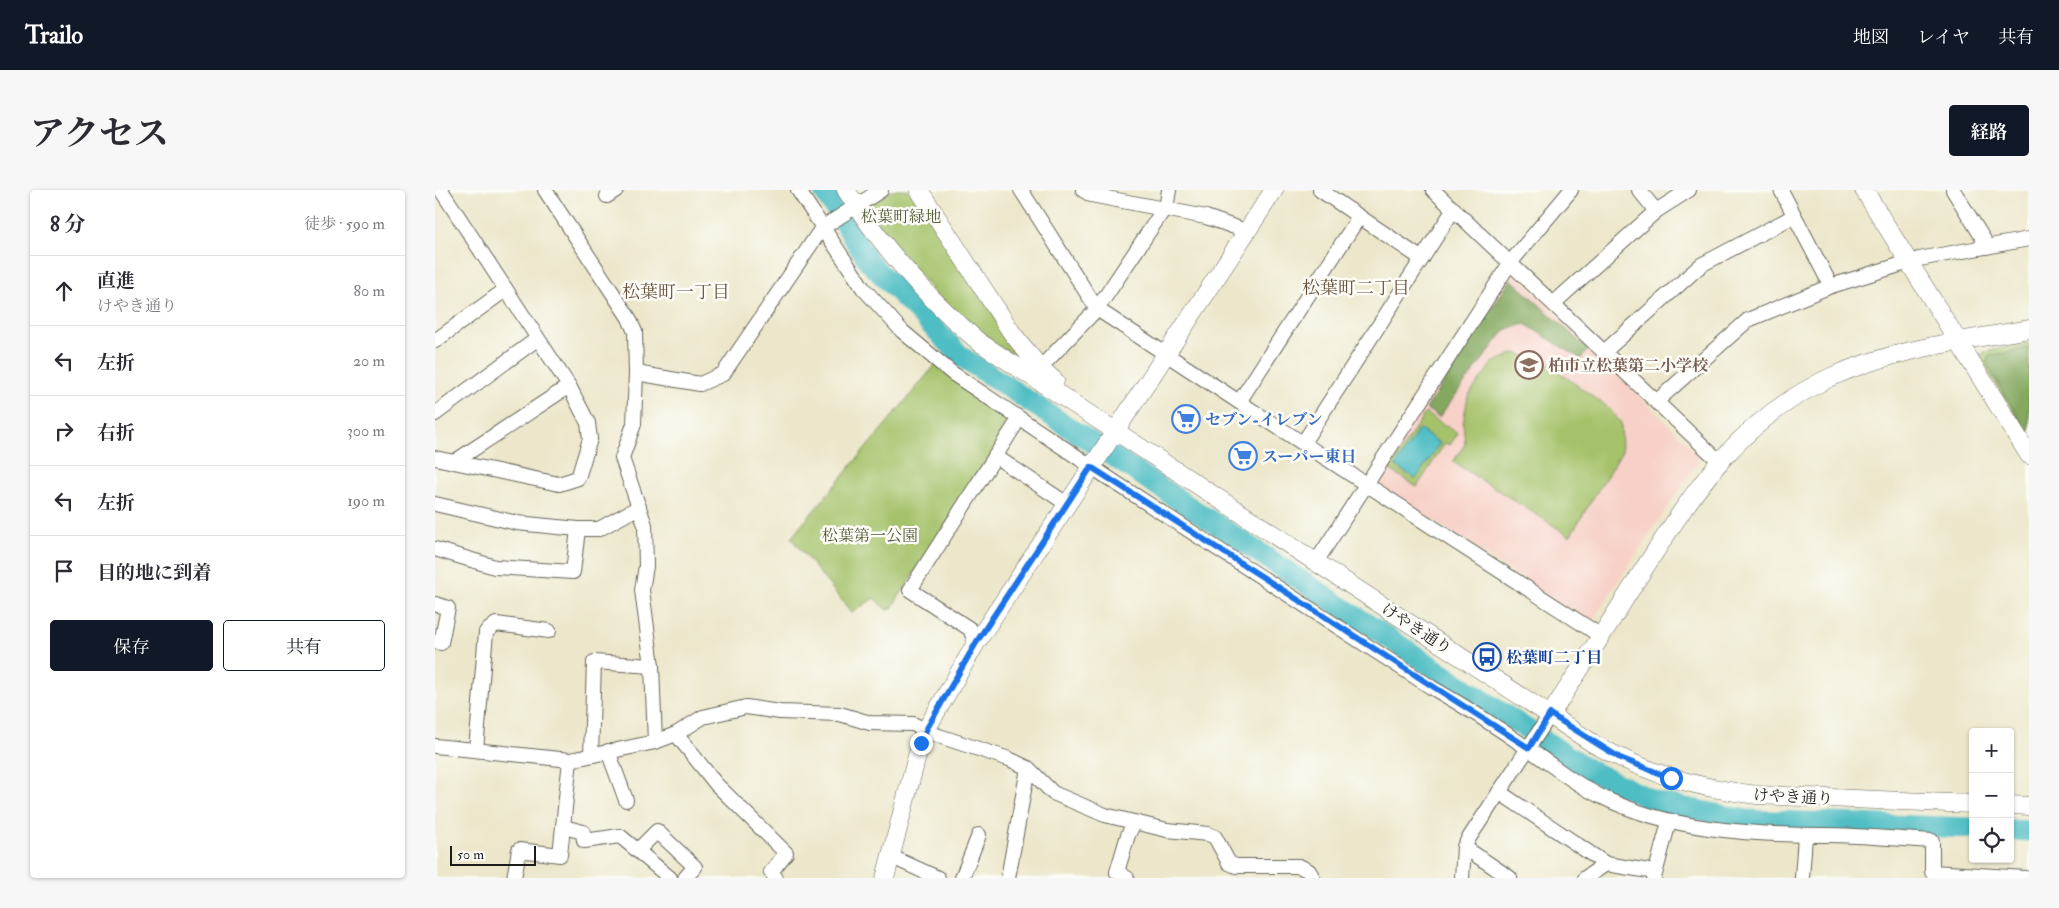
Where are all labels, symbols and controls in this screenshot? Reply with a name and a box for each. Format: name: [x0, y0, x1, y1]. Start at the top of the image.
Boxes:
text: Trailo: [25, 20, 83, 51]
text: 地図: [1853, 26, 1889, 49]
text: レイヤ: [1917, 26, 1970, 49]
text: 共有: [1998, 26, 2034, 49]
button: 経路: [1949, 105, 2029, 156]
text: アクセス: [30, 112, 169, 156]
park label: 松葉町緑地: [861, 207, 941, 227]
text: 8 分: [50, 211, 85, 238]
text: 徒歩 · 590 m: [304, 214, 385, 234]
text: 直進: [97, 269, 135, 293]
icon: ahead: [50, 277, 78, 305]
district label: 松葉町二丁目: [1302, 277, 1410, 300]
text: 80 m: [354, 281, 385, 301]
district label: 松葉町一丁目: [622, 281, 730, 304]
text: けやき通り: [97, 296, 177, 316]
icon: left: [50, 347, 78, 375]
school or university icon: 柏市立松葉第二小学校: [1514, 350, 1544, 380]
text: 左折: [97, 351, 135, 375]
text: 20 m: [353, 351, 385, 371]
place label: 柏市立松葉第二小学校: [1548, 356, 1709, 376]
supermarket icon: セブン-イレブン: [1171, 404, 1201, 434]
place label: セブン-イレブン: [1205, 410, 1323, 430]
icon: right: [50, 417, 78, 445]
text: 右折: [97, 421, 135, 445]
text: 300 m: [347, 421, 385, 441]
supermarket icon: スーパー東日: [1228, 441, 1258, 471]
place label: スーパー東日: [1262, 447, 1356, 467]
icon: left: [50, 487, 78, 515]
text: 左折: [97, 491, 135, 515]
text: 190 m: [347, 491, 385, 511]
park label: 松葉第一公園: [822, 526, 918, 546]
icon: arrive: [50, 557, 78, 585]
text: 目的地に到着: [97, 561, 211, 585]
street label: けやき通り: [1377, 599, 1455, 659]
button: 保存: [50, 620, 213, 671]
button: 共有: [223, 620, 385, 671]
bus stop icon: 松葉町二丁目: [1472, 642, 1502, 672]
place label: 松葉町二丁目: [1506, 648, 1602, 668]
map controls: [1969, 728, 2014, 863]
button: +: [1969, 728, 2014, 773]
route end: [910, 732, 933, 755]
route start: [1660, 767, 1683, 790]
button: −: [1969, 773, 2014, 818]
street label: けやき通り: [1752, 785, 1833, 809]
button: locate: [1969, 818, 2014, 863]
scale bar: [450, 843, 536, 866]
text: 50 m: [457, 846, 484, 863]

